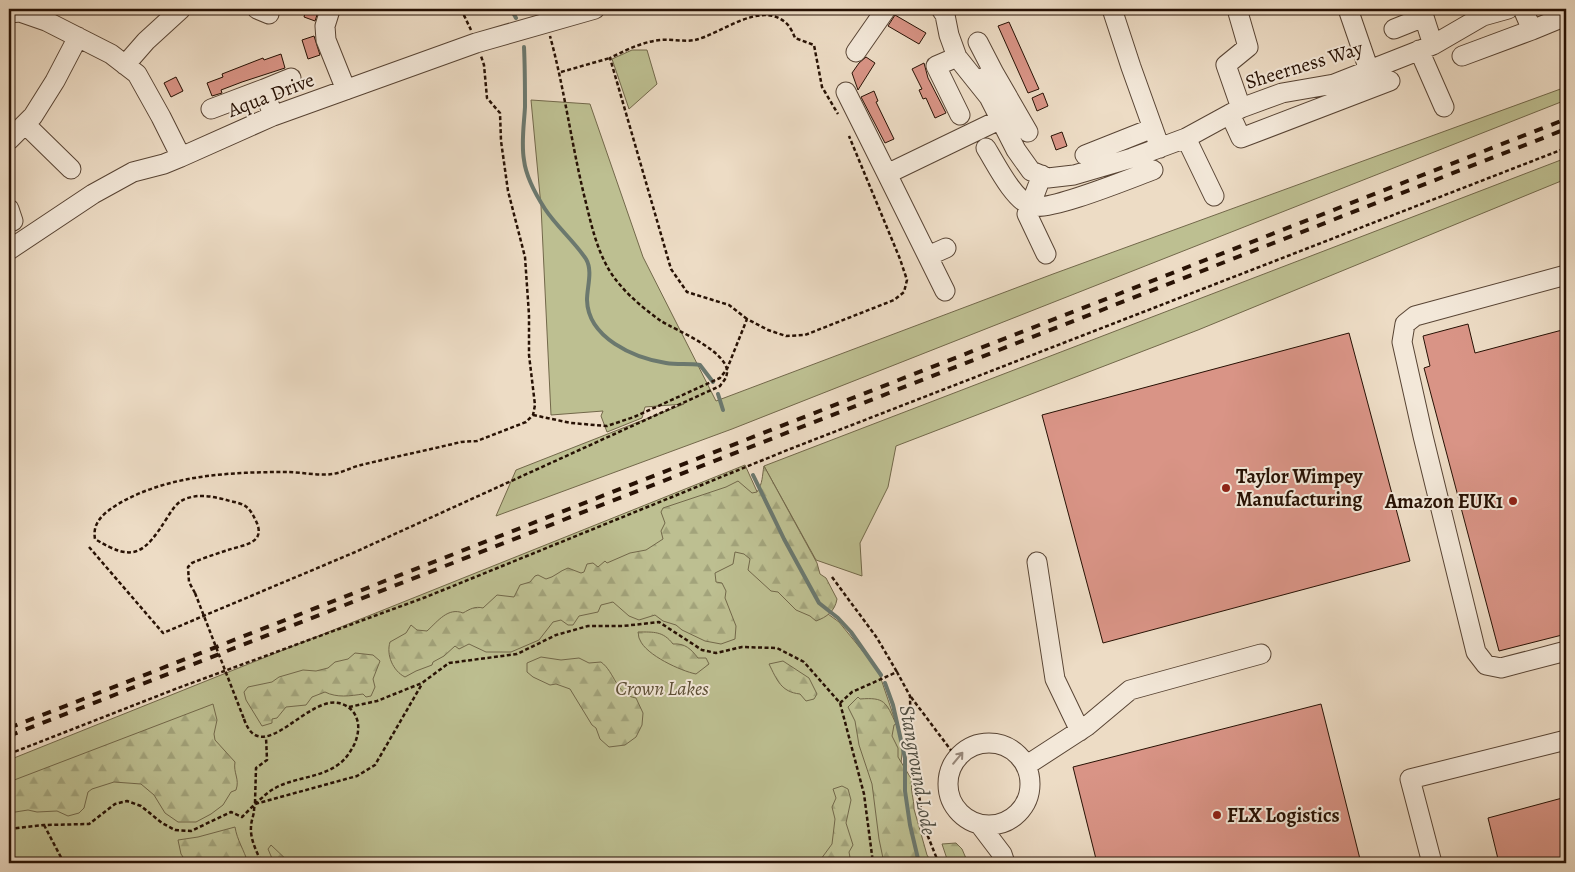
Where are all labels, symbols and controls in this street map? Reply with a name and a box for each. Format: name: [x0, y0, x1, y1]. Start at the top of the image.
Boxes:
street label: Sheerness Way: [1242, 34, 1367, 96]
street label: Aqua Drive: [223, 66, 318, 124]
place label: Taylor Wimpey Manufacturing: [1236, 463, 1363, 513]
marker: Taylor Wimpey Manufacturing: [1220, 482, 1232, 494]
place label: Amazon EUK1: [1384, 488, 1503, 515]
marker: Amazon EUK1: [1507, 495, 1519, 507]
park label: Crown Lakes: [615, 675, 709, 702]
water label: Stanground Lode: [893, 703, 943, 838]
one-way arrow: [953, 751, 964, 764]
place label: FLX Logistics: [1227, 802, 1340, 829]
marker: FLX Logistics: [1211, 809, 1223, 821]

